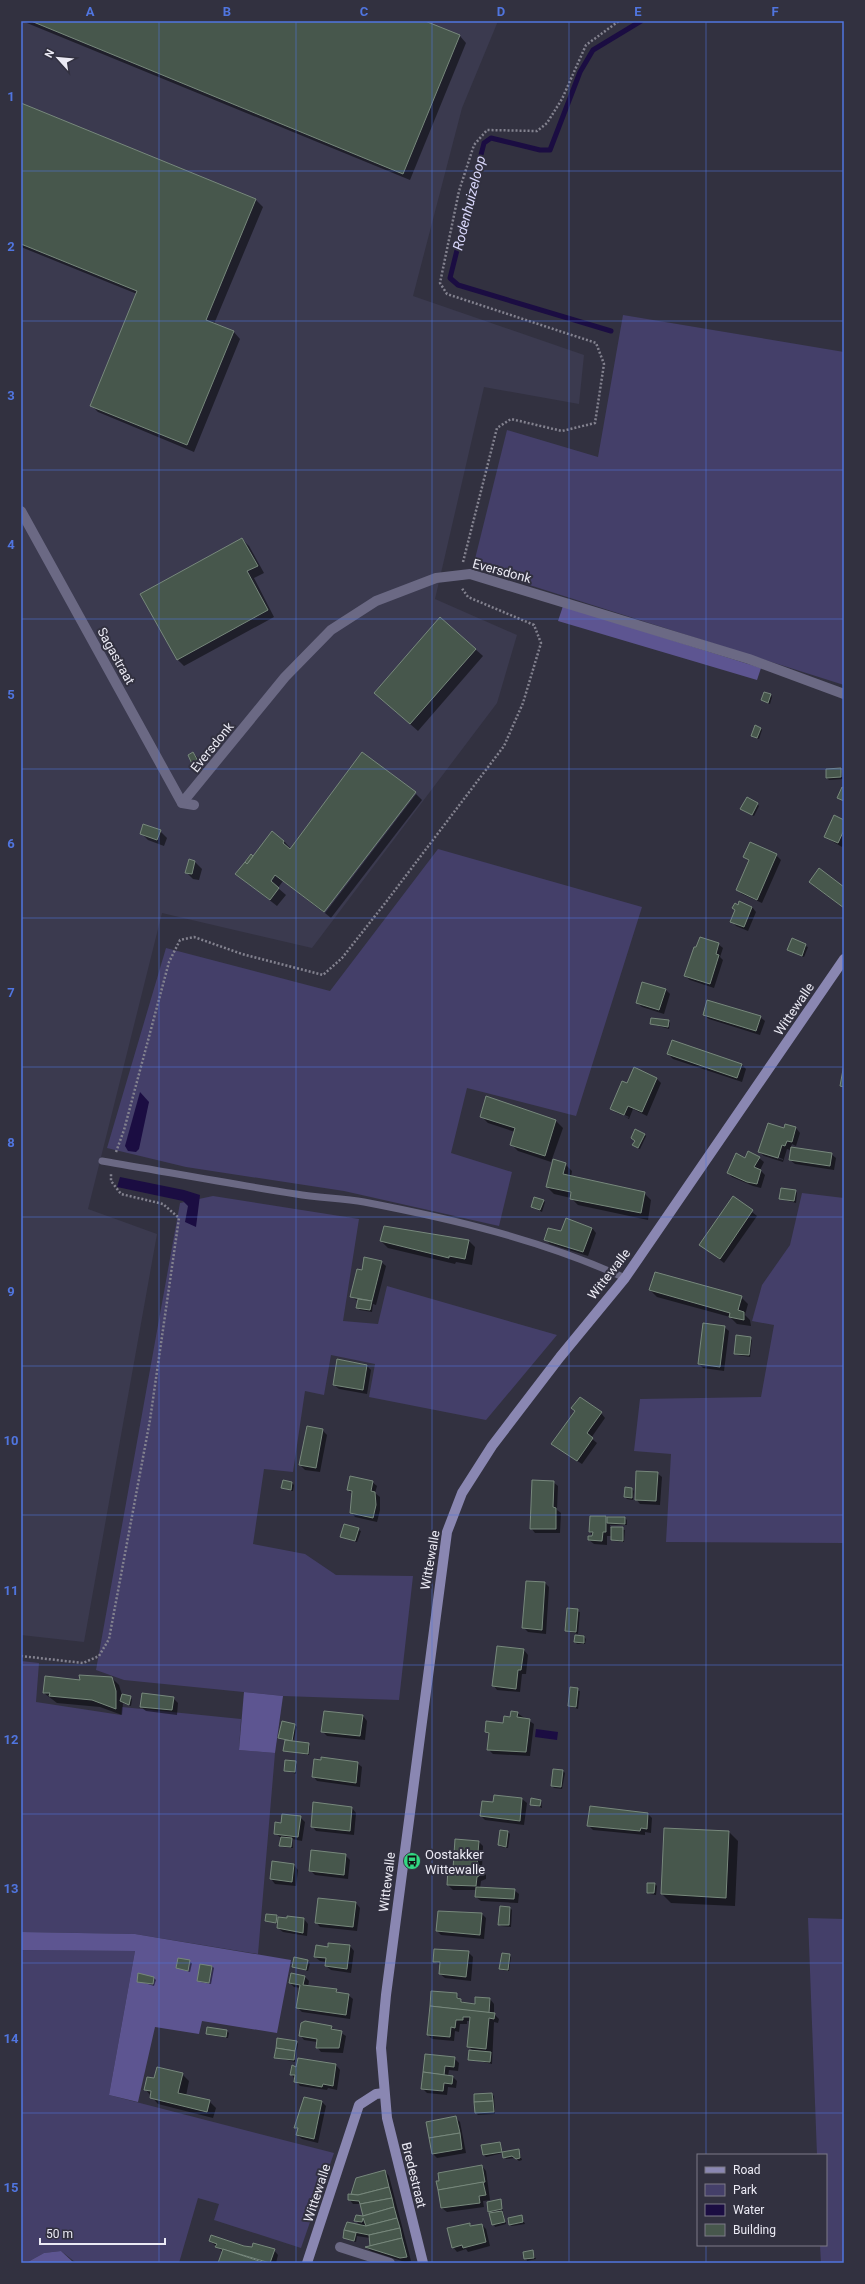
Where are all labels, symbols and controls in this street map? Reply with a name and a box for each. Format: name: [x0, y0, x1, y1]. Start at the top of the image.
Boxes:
text: A: [86, 4, 95, 19]
text: B: [223, 4, 231, 19]
text: C: [360, 4, 369, 19]
text: D: [497, 4, 505, 19]
text: E: [634, 4, 642, 19]
text: F: [771, 4, 779, 19]
north arrow: [38, 38, 78, 78]
text: N: [42, 47, 57, 60]
text: 1: [7, 89, 15, 104]
water label: Rodenhuizeloop: [450, 154, 488, 252]
text: 2: [7, 239, 15, 254]
text: 3: [7, 388, 15, 403]
text: 4: [7, 537, 15, 552]
street label: Eversdonk: [471, 556, 533, 586]
street label: Sagastraat: [94, 625, 138, 687]
text: 5: [7, 687, 15, 702]
street label: Eversdonk: [187, 719, 237, 775]
text: 6: [7, 836, 15, 851]
street label: Wittewalle: [771, 980, 817, 1038]
text: 7: [7, 985, 15, 1000]
text: 8: [7, 1135, 15, 1150]
street label: Wittewalle: [585, 1246, 633, 1302]
text: 9: [7, 1284, 15, 1299]
text: 10: [4, 1433, 18, 1448]
street label: Wittewalle: [417, 1529, 443, 1591]
text: 11: [4, 1583, 18, 1598]
text: 12: [4, 1732, 18, 1747]
place label: Oostakker Wittewalle: [425, 1847, 485, 1877]
street label: Wittewalle: [376, 1851, 398, 1913]
bus stop icon: Oostakker Wittewalle: [402, 1851, 422, 1871]
text: 13: [4, 1881, 18, 1896]
text: 14: [4, 2031, 19, 2046]
street label: Bredestraat: [399, 2141, 429, 2209]
legend: [697, 2154, 827, 2246]
street label: Wittewalle: [301, 2162, 333, 2224]
text: Road: [733, 2163, 761, 2177]
text: 15: [4, 2180, 18, 2195]
text: Park: [733, 2183, 758, 2197]
text: Water: [733, 2203, 764, 2217]
scale bar: [40, 2220, 165, 2246]
text: Building: [733, 2223, 776, 2237]
text: 50 m: [46, 2227, 73, 2241]

